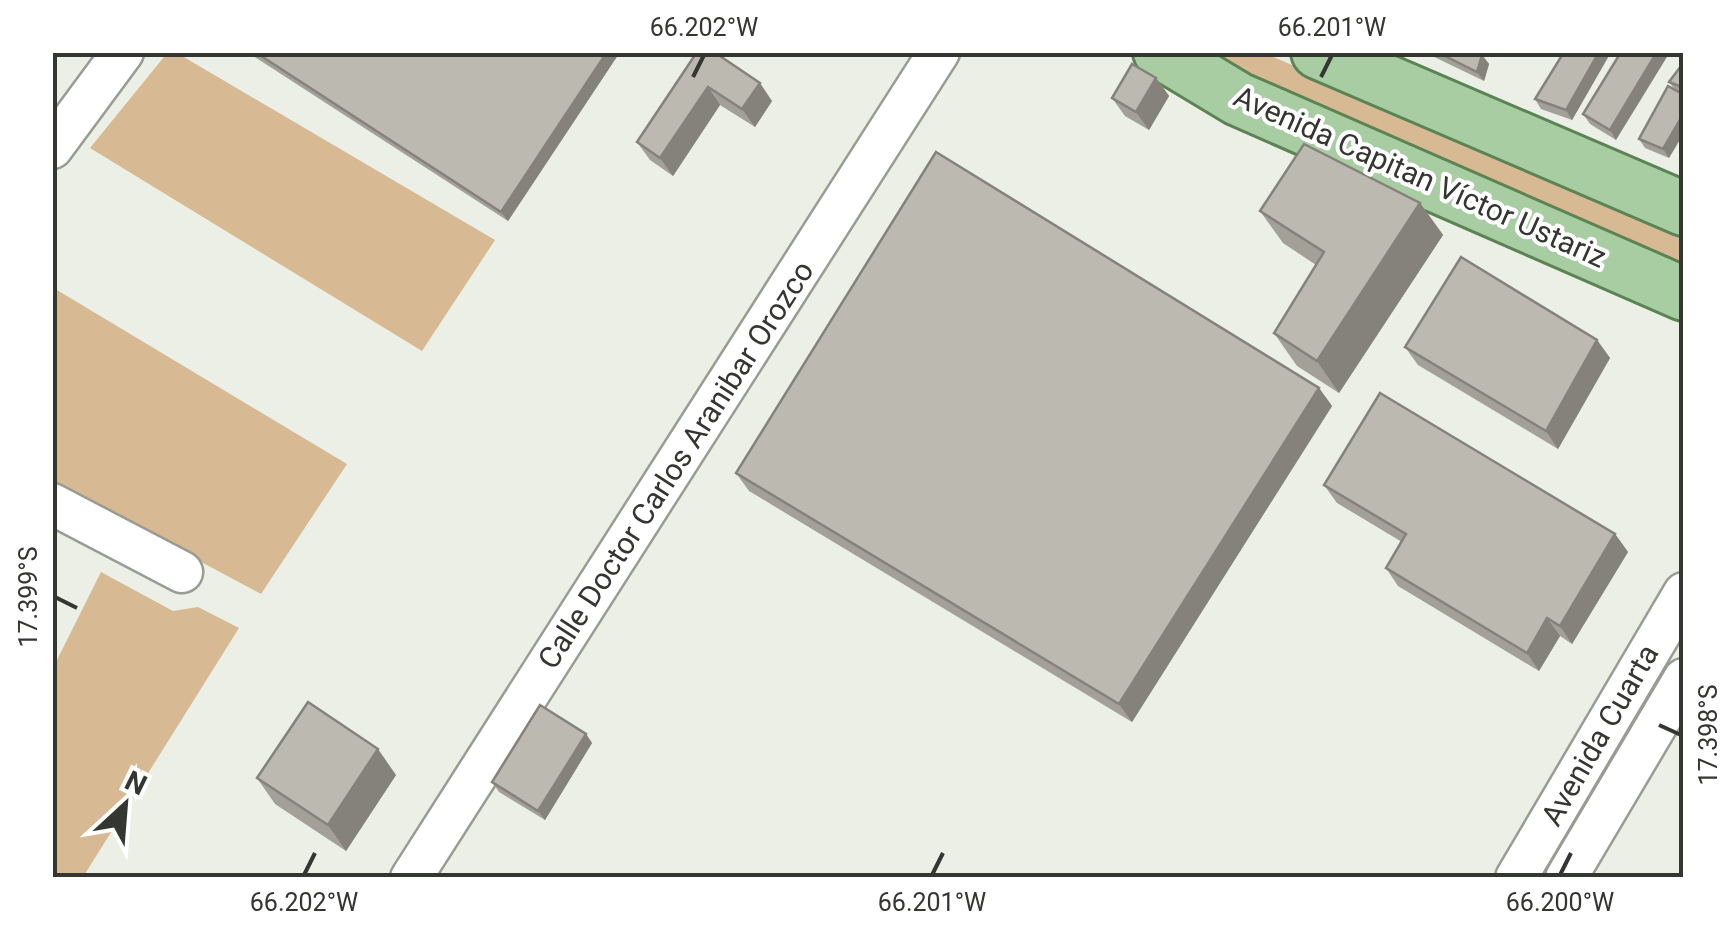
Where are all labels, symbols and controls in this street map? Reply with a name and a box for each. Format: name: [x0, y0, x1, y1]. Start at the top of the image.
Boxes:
text: 66.202°W: [650, 13, 758, 42]
text: 66.201°W: [1278, 13, 1386, 42]
street label: Avenida Capitan Víctor Ustariz: [1229, 78, 1612, 275]
street label: Calle Doctor Carlos Aranibar Orozco: [531, 254, 821, 675]
text: 17.399°S: [14, 546, 43, 648]
street label: Avenida Cuarta: [1534, 638, 1665, 831]
text: 17.398°S: [1694, 684, 1723, 786]
north arrow: [75, 755, 175, 855]
text: N: [120, 764, 152, 802]
text: 66.202°W: [250, 888, 358, 917]
text: 66.201°W: [878, 888, 986, 917]
text: 66.200°W: [1506, 888, 1614, 917]

